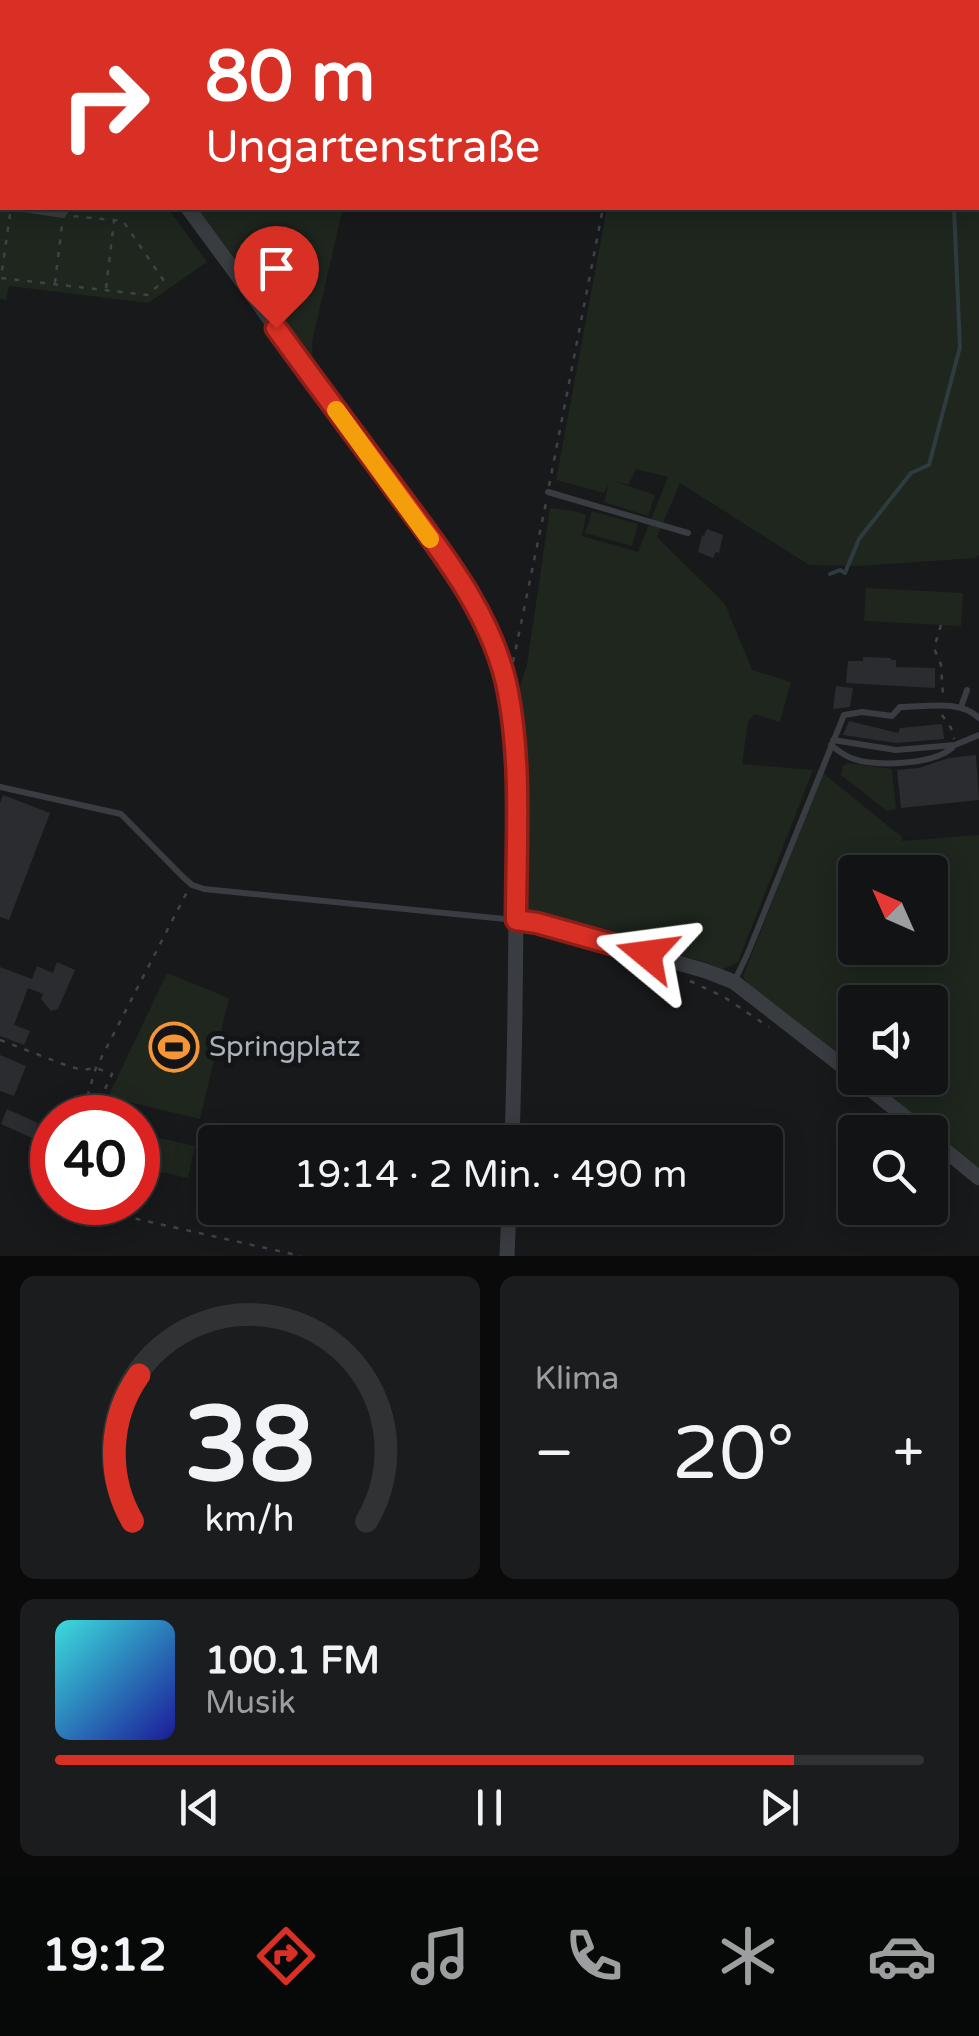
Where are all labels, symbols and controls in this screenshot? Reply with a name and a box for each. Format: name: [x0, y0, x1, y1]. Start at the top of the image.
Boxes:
text: 80 m: [205, 36, 375, 120]
icon: right: [40, 40, 170, 170]
text: Ungartenstraße: [205, 121, 540, 175]
pin: [234, 226, 319, 329]
icon: arrive: [249, 241, 304, 296]
north arrow: [838, 855, 948, 965]
map controls: [838, 855, 948, 1225]
position arrow: [595, 902, 699, 1006]
button: sound: [838, 985, 948, 1095]
sports icon: Springplatz: [148, 1021, 200, 1073]
place label: Springplatz: [209, 1030, 361, 1064]
speed limit sign: 40: [30, 1095, 160, 1225]
button: search: [838, 1115, 948, 1225]
text: 19:14 · 2 Min. · 490 m: [294, 1152, 687, 1198]
text: Klima: [535, 1360, 619, 1398]
text: 38: [184, 1384, 315, 1509]
text: 20°: [672, 1409, 795, 1499]
text: −: [535, 1421, 574, 1487]
text: +: [893, 1421, 924, 1487]
text: km/h: [205, 1498, 295, 1541]
text: 100.1 FM: [205, 1638, 380, 1684]
text: Musik: [205, 1684, 296, 1722]
icon: previous: [172, 1780, 227, 1835]
icon: pause: [462, 1780, 517, 1835]
icon: next: [752, 1780, 807, 1835]
icon: directions: [251, 1921, 321, 1991]
icon: music: [405, 1921, 475, 1991]
icon: phone: [559, 1921, 629, 1991]
icon: climate: [713, 1921, 783, 1991]
icon: car: [867, 1921, 937, 1991]
text: 19:12: [42, 1929, 167, 1983]

